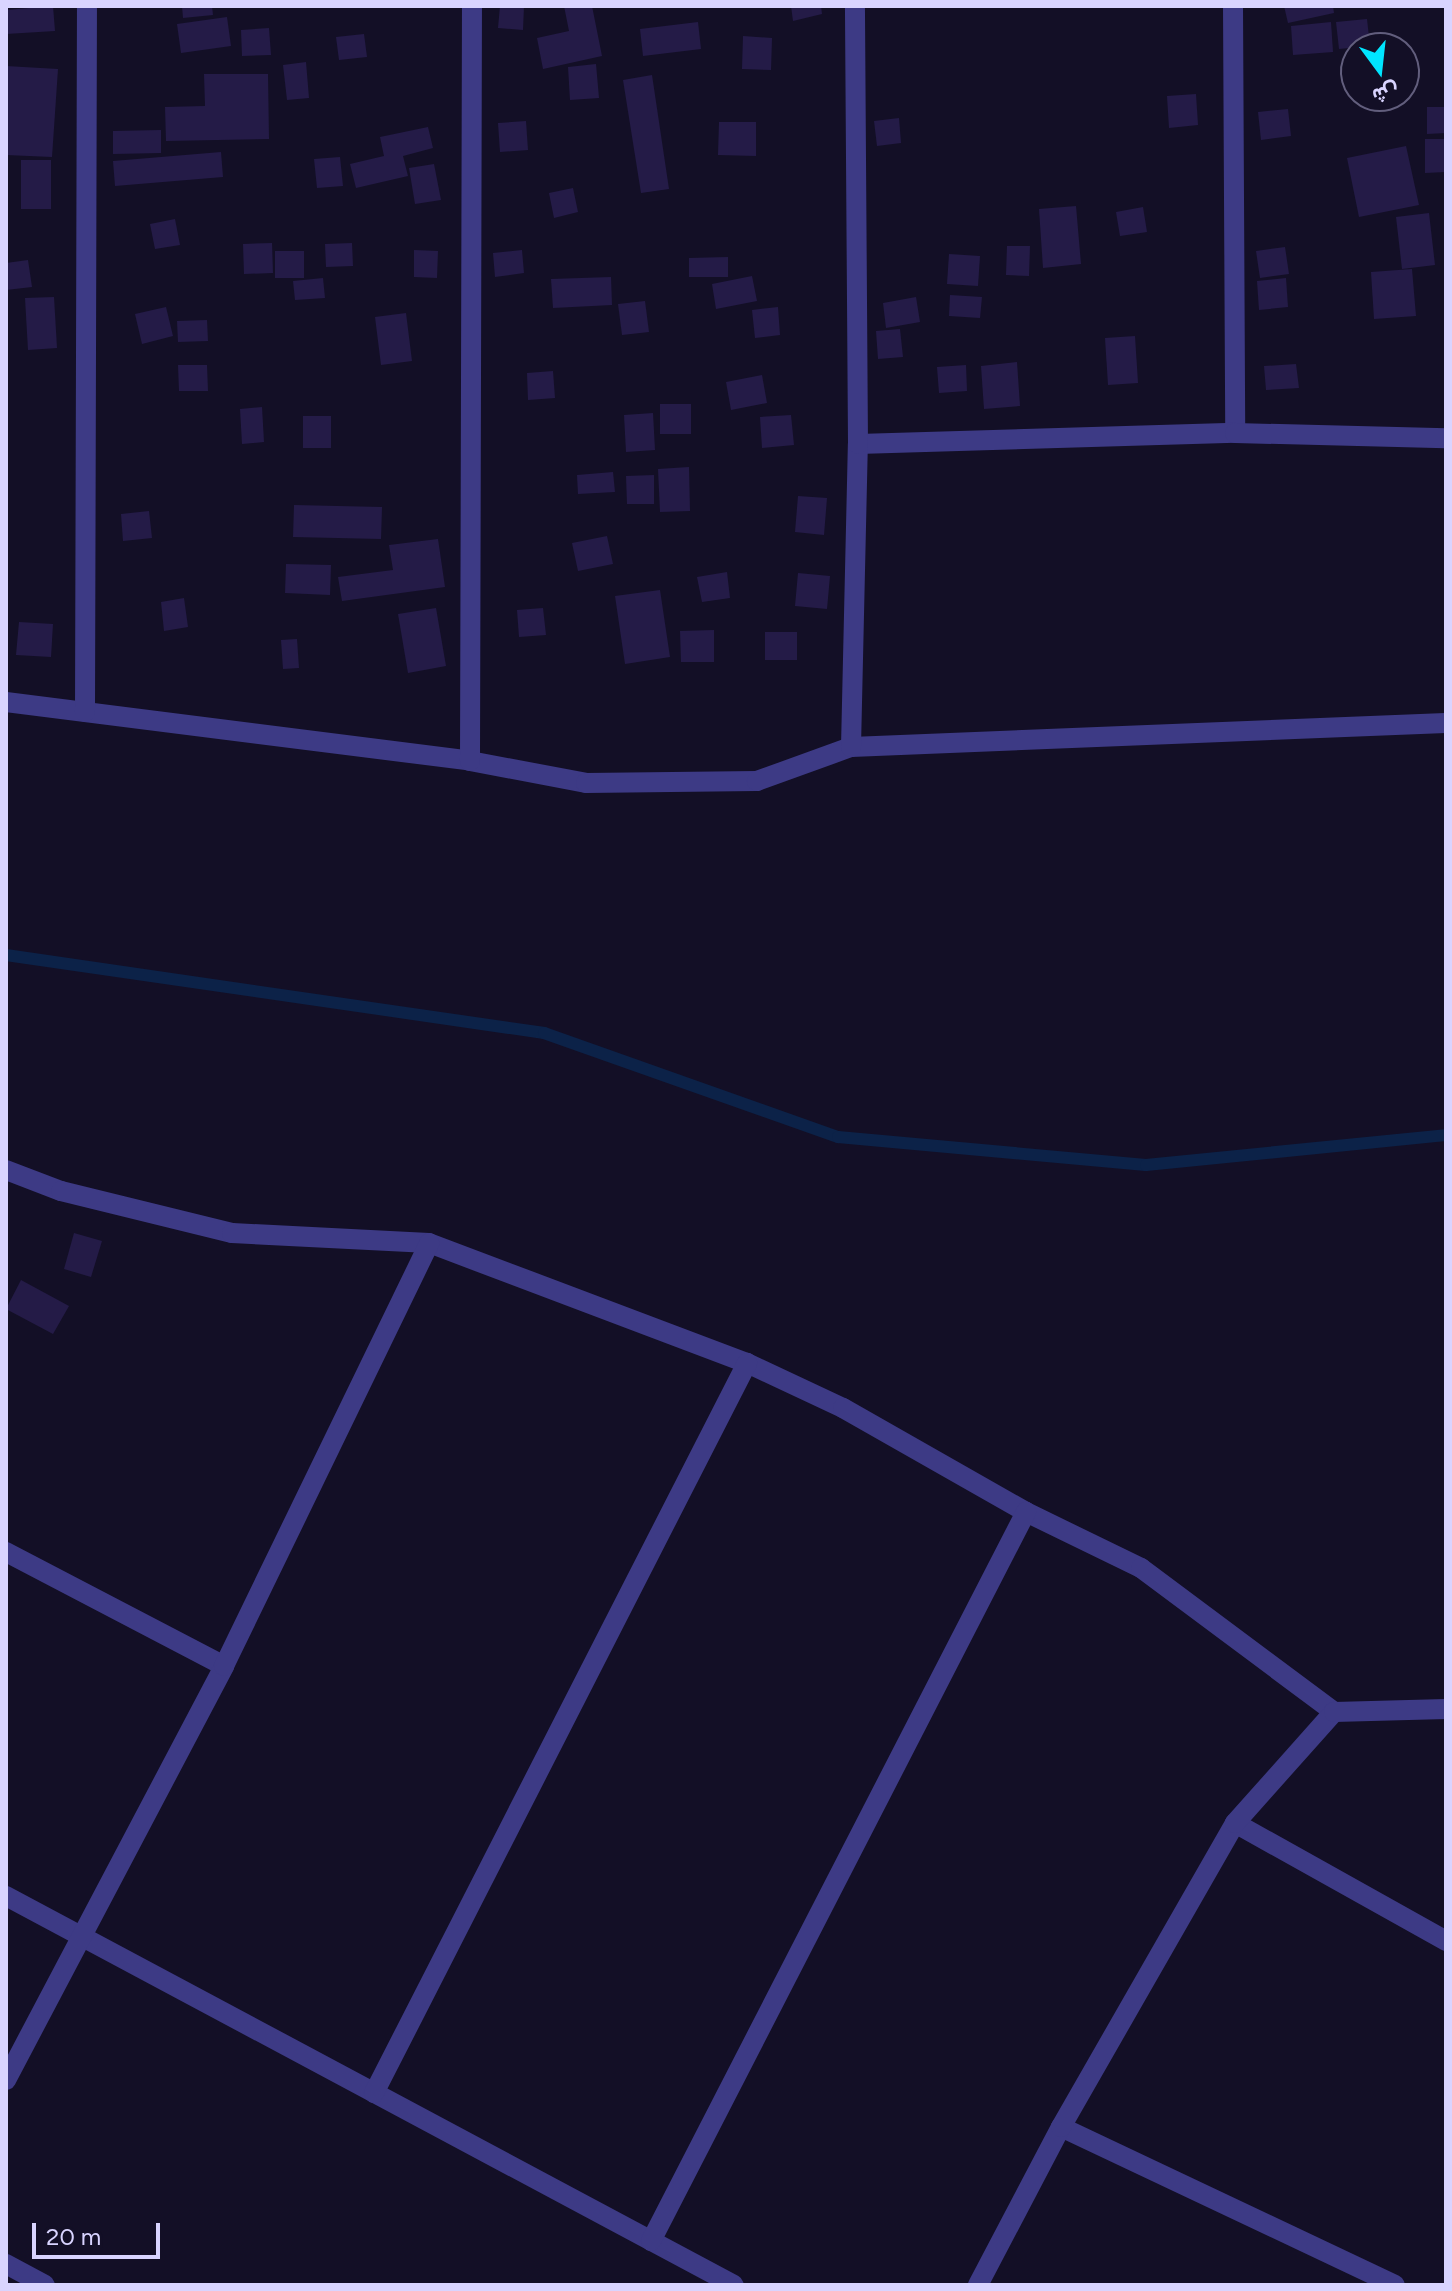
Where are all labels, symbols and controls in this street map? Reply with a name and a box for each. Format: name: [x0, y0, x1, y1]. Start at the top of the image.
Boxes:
north arrow: [1340, 32, 1420, 112]
text: ش: [1370, 77, 1402, 110]
scale bar: [36, 2207, 164, 2257]
text: 20 m: [46, 2222, 101, 2251]

